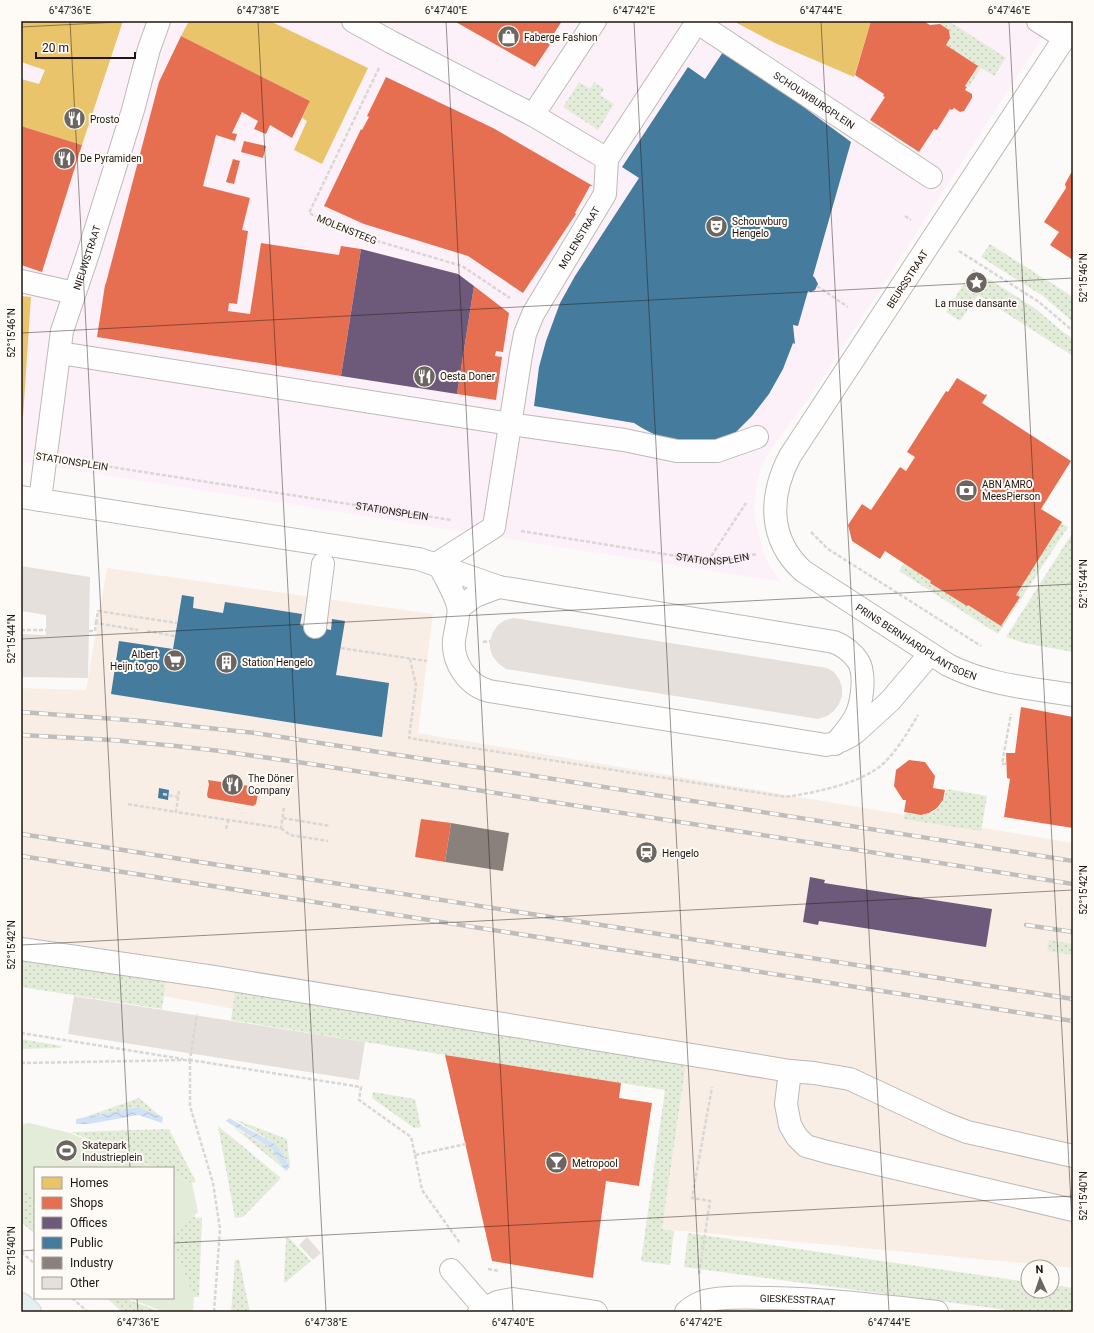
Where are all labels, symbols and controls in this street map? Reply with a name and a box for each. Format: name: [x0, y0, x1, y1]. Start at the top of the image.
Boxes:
text: 6°47'36"E: [49, 5, 92, 16]
text: 6°47'38"E: [237, 5, 280, 16]
text: 6°47'40"E: [425, 5, 468, 16]
text: 6°47'42"E: [613, 5, 656, 16]
text: 6°47'44"E: [800, 5, 843, 16]
text: 6°47'46"E: [988, 5, 1031, 16]
shop icon: Faberge Fashion: [495, 24, 521, 50]
place label: Faberge Fashion: [524, 32, 598, 43]
scale bar: [36, 34, 135, 60]
text: 20 m: [42, 41, 69, 55]
street label: SCHOUWBURGPLEIN: [771, 70, 857, 131]
restaurant icon: Prosto: [62, 106, 88, 132]
place label: Prosto: [90, 114, 120, 125]
restaurant icon: De Pyramiden: [51, 145, 77, 171]
place label: De Pyramiden: [80, 153, 142, 164]
street label: MOLENSTRAAT: [557, 205, 602, 271]
street label: MOLENSTEEG: [315, 212, 379, 247]
theatre icon: Schouwburg Hengelo: [704, 214, 730, 240]
place label: Schouwburg Hengelo: [732, 216, 787, 239]
street label: NIEUWSTRAAT: [71, 224, 103, 291]
street label: BEURSSTRAAT: [885, 248, 930, 310]
text: 52°15'46"N: [1078, 253, 1089, 303]
place icon: La muse dansante: [963, 270, 989, 296]
place label: La muse dansante: [935, 298, 1017, 309]
text: 52°15'46"N: [6, 308, 17, 358]
restaurant icon: Oesta Doner: [412, 363, 438, 389]
place label: Oesta Doner: [440, 371, 496, 382]
street label: STATIONSPLEIN: [35, 450, 109, 473]
bank icon: ABN AMRO MeesPierson: [954, 477, 980, 503]
place label: ABN AMRO MeesPierson: [982, 479, 1040, 502]
street label: STATIONSPLEIN: [355, 500, 429, 522]
street label: STATIONSPLEIN: [675, 551, 750, 567]
text: 52°15'44"N: [1078, 559, 1089, 609]
street label: PRINS BERNHARDPLANTSOEN: [854, 602, 978, 682]
text: 52°15'44"N: [6, 614, 17, 664]
supermarket icon: Albert Heijn to go: [161, 647, 187, 673]
place label: Albert Heijn to go: [110, 649, 158, 672]
building icon: Station Hengelo: [214, 649, 240, 675]
place label: Station Hengelo: [242, 657, 313, 668]
restaurant icon: The Döner Company: [219, 771, 245, 797]
place label: The Döner Company: [248, 773, 294, 796]
station icon: Hengelo: [633, 840, 659, 866]
place label: Hengelo: [662, 848, 699, 859]
text: 52°15'42"N: [1078, 865, 1089, 915]
text: 52°15'42"N: [6, 920, 17, 970]
sports icon: Skatepark Industrieplein: [54, 1138, 80, 1164]
place label: Skatepark Industrieplein: [82, 1140, 142, 1163]
bar icon: Metropool: [543, 1150, 569, 1176]
place label: Metropool: [572, 1158, 618, 1169]
legend: [34, 1167, 174, 1299]
text: 52°15'40"N: [1078, 1171, 1089, 1221]
text: Homes: [70, 1176, 108, 1190]
text: Shops: [70, 1196, 104, 1210]
text: Offices: [70, 1216, 107, 1230]
text: 52°15'40"N: [6, 1226, 17, 1276]
text: Public: [70, 1236, 103, 1250]
text: Industry: [70, 1256, 114, 1270]
north arrow: [1020, 1259, 1060, 1299]
text: N: [1035, 1263, 1044, 1276]
text: Other: [70, 1276, 99, 1290]
street label: GIESKESSTRAAT: [760, 1293, 836, 1307]
text: 6°47'36"E: [117, 1317, 160, 1328]
text: 6°47'38"E: [305, 1317, 348, 1328]
text: 6°47'40"E: [492, 1317, 535, 1328]
text: 6°47'42"E: [680, 1317, 723, 1328]
text: 6°47'44"E: [868, 1317, 911, 1328]

